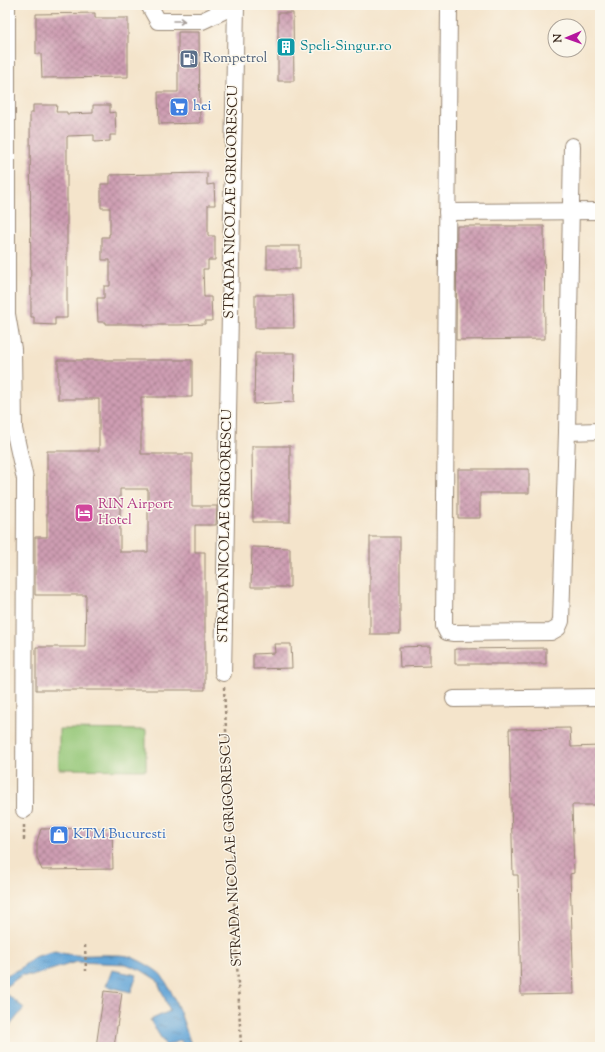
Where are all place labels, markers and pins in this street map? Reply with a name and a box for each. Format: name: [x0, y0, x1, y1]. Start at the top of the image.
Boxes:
building icon: Speli-Singur.ro: [275, 36, 297, 58]
place label: Speli-Singur.ro: [300, 37, 392, 57]
fuel station icon: Rompetrol: [178, 48, 200, 70]
place label: Rompetrol: [203, 49, 268, 69]
supermarket icon: hei: [168, 96, 190, 118]
place label: hei: [193, 97, 212, 117]
place label: RIN Airport Hotel: [98, 495, 173, 531]
hotel icon: RIN Airport Hotel: [73, 502, 95, 524]
shop icon: KTM Bucuresti: [48, 824, 70, 846]
place label: KTM Bucuresti: [73, 825, 166, 845]

